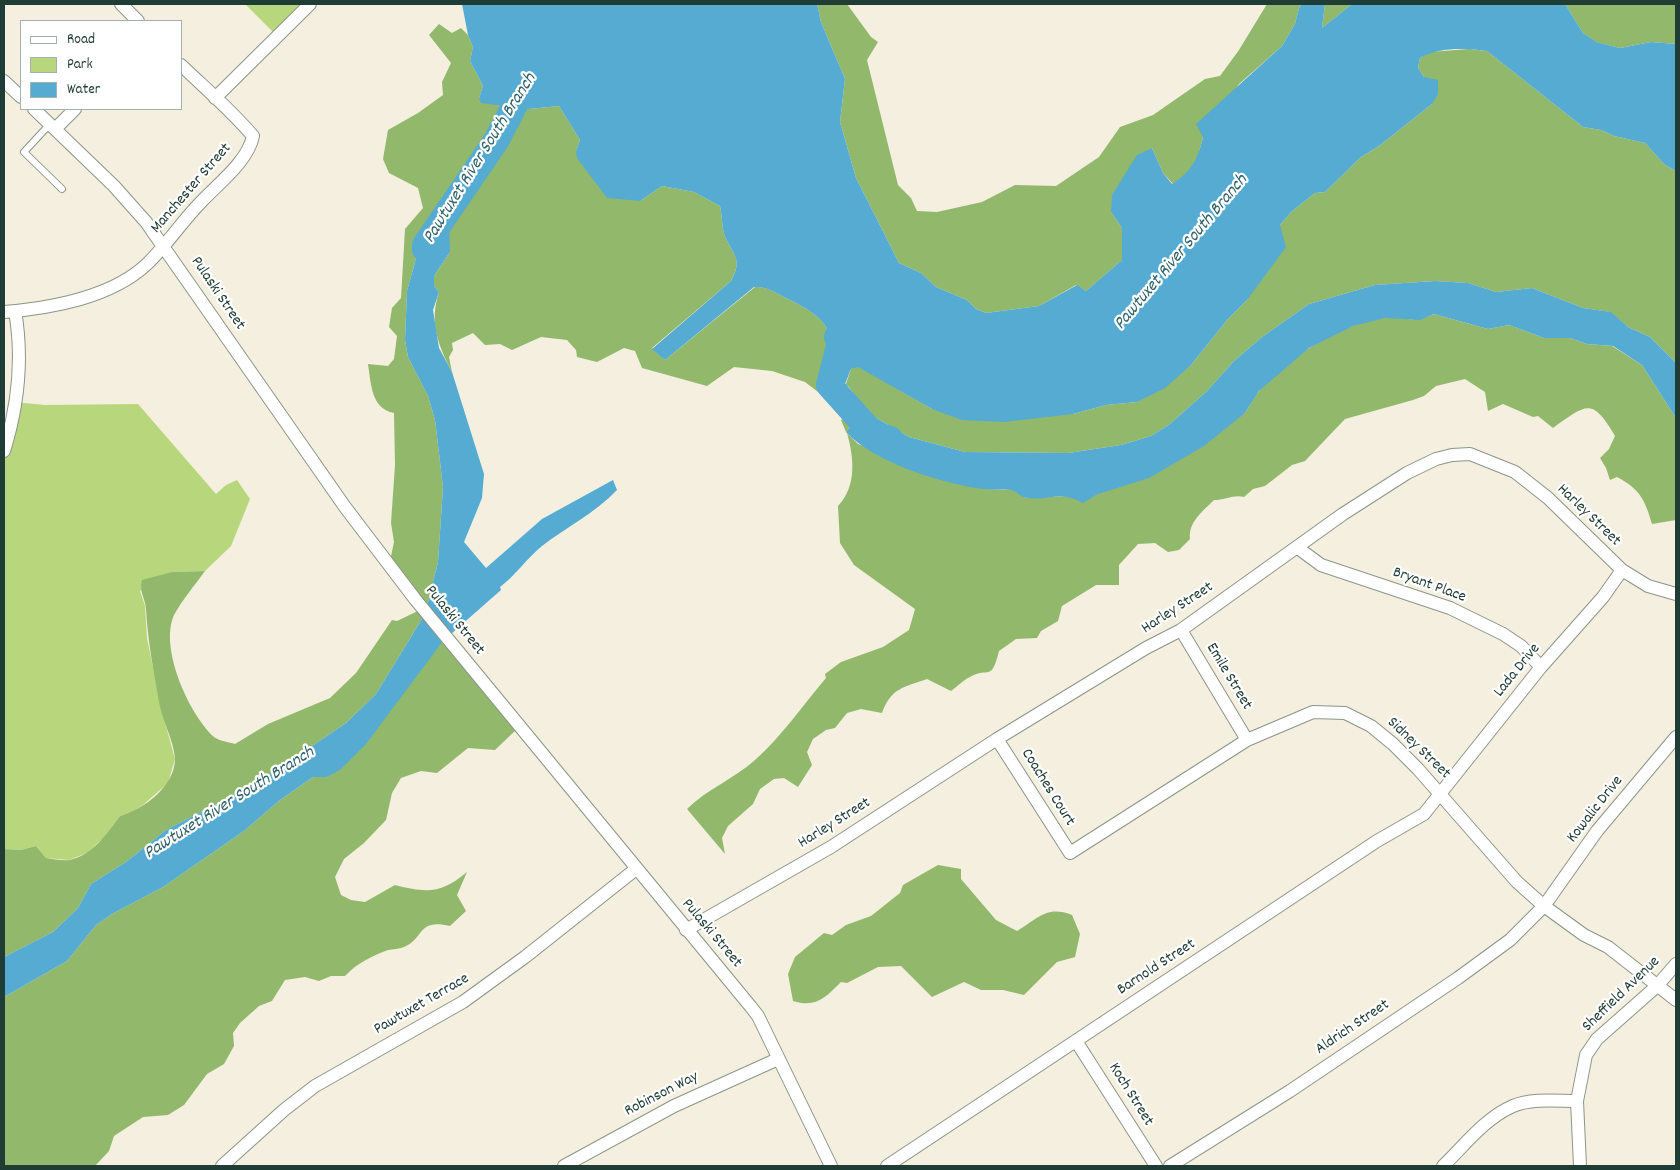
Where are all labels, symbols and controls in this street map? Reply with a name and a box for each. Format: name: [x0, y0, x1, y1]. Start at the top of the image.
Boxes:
legend: [20, 20, 182, 110]
text: Road: [67, 29, 95, 51]
text: Park: [67, 54, 93, 76]
water label: Pawtuxet River South Branch: [420, 70, 542, 248]
text: Water: [67, 79, 100, 101]
street label: Manchester Street: [148, 140, 236, 238]
water label: Pawtuxet River South Branch: [1111, 171, 1253, 335]
street label: Pulaski Street: [185, 254, 249, 334]
street label: Harley Street: [1552, 481, 1624, 551]
street label: Bryant Place: [1390, 564, 1468, 608]
street label: Harley Street: [1139, 579, 1217, 639]
street label: Pulaski Street: [420, 582, 488, 660]
street label: Emile Street: [1201, 640, 1255, 714]
street label: Lada Drive: [1491, 640, 1545, 702]
street label: Sidney Street: [1382, 714, 1454, 784]
water label: Pawtuxet River South Branch: [141, 743, 319, 865]
street label: Coaches Court: [1016, 746, 1078, 830]
street label: Kowalic Drive: [1564, 773, 1628, 847]
street label: Harley Street: [795, 794, 875, 854]
street label: Pulaski Street: [677, 896, 745, 972]
street label: Barnold Street: [1114, 936, 1200, 1000]
street label: Sheffield Avenue: [1579, 953, 1665, 1037]
street label: Pawtuxet Terrace: [371, 970, 473, 1040]
street label: Aldrich Street: [1312, 996, 1394, 1060]
street label: Koch Street: [1103, 1060, 1157, 1130]
street label: Robinson Way: [622, 1068, 702, 1122]

